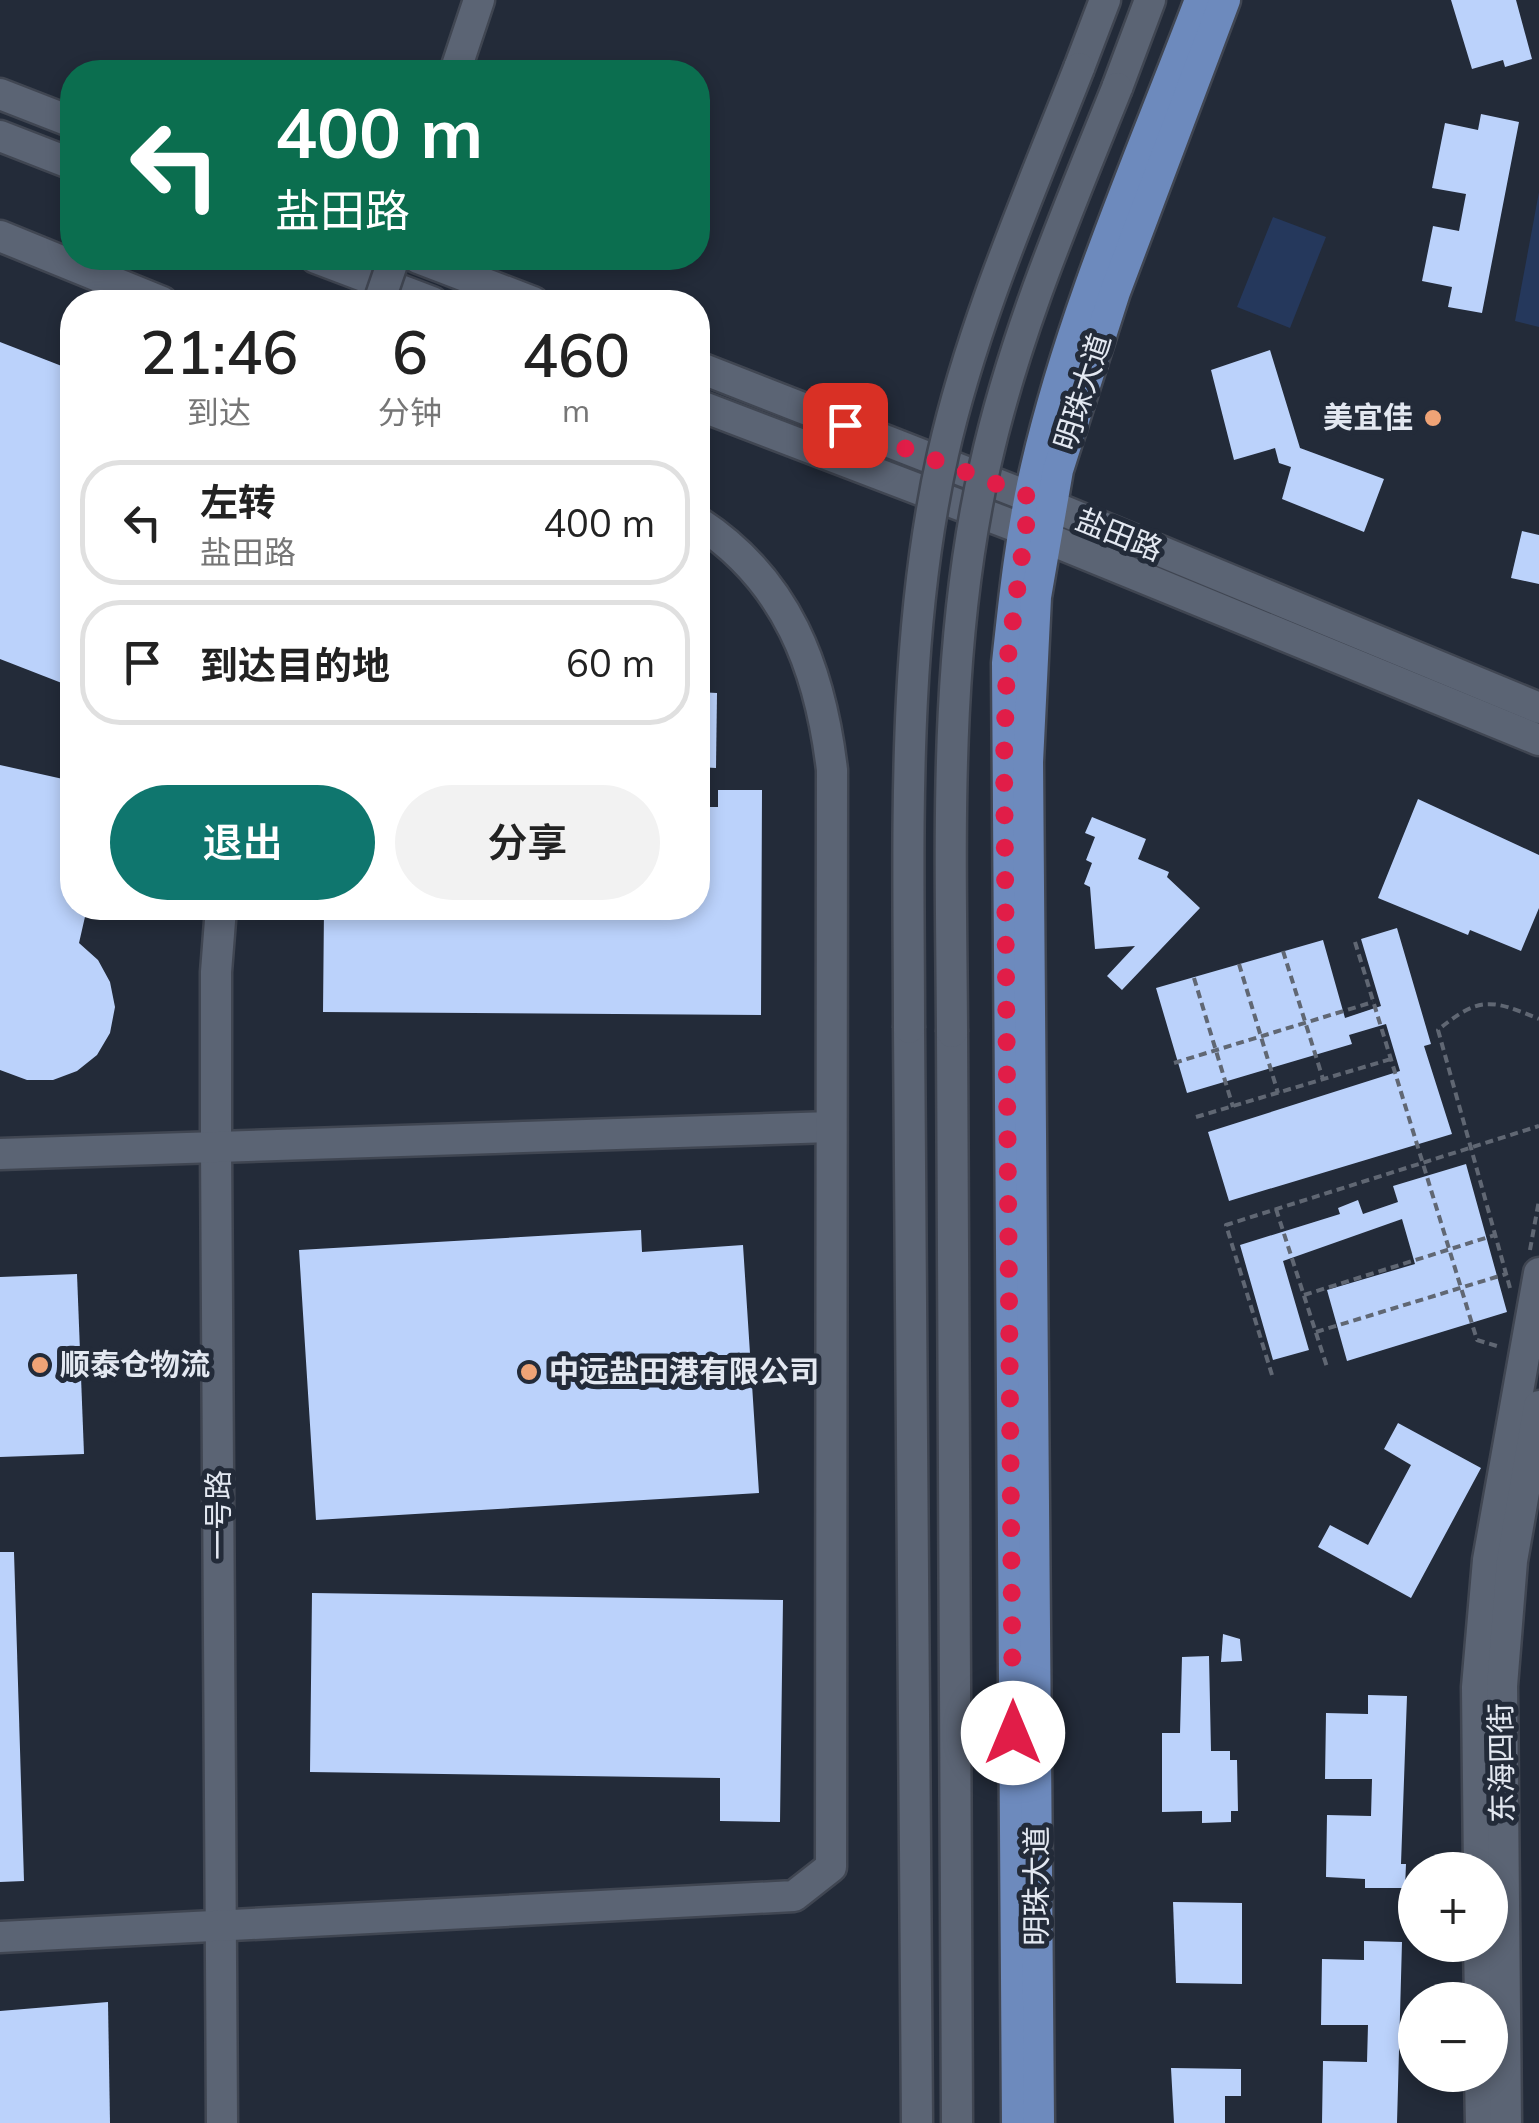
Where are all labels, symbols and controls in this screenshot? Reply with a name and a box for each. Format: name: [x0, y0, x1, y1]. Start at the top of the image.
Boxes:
text: 400 m: [275, 88, 483, 176]
icon: left: [110, 100, 240, 230]
text: 盐田路: [275, 182, 410, 238]
text: 21:46: [140, 314, 298, 389]
text: 6: [392, 314, 428, 389]
text: 460: [522, 317, 630, 392]
street label: 明珠大道: [1045, 329, 1119, 455]
pin: [803, 383, 888, 468]
text: m: [562, 390, 590, 430]
text: 到达: [187, 392, 251, 432]
text: 分钟: [378, 392, 442, 432]
icon: arrive: [818, 398, 873, 453]
place label: 美宜佳: [1323, 398, 1413, 436]
marker: 美宜佳: [1422, 407, 1444, 429]
text: 左转: [200, 478, 276, 526]
icon: left: [115, 495, 170, 550]
text: 400 m: [543, 499, 655, 547]
street label: 盐田路: [1071, 500, 1168, 569]
text: 盐田路: [200, 532, 296, 572]
icon: arrive: [115, 635, 170, 690]
text: 60 m: [566, 639, 655, 687]
text: 到达目的地: [200, 641, 390, 689]
button: 退出: [110, 785, 375, 900]
button: 分享: [395, 785, 660, 900]
place label: 顺泰仓物流: [60, 1345, 210, 1383]
place label: 中远盐田港有限公司: [549, 1352, 819, 1390]
marker: 顺泰仓物流: [29, 1354, 51, 1376]
marker: 中远盐田港有限公司: [518, 1361, 540, 1383]
street label: 一号路: [199, 1470, 237, 1560]
position arrow: [961, 1681, 1065, 1785]
street label: 东海四街: [1481, 1703, 1521, 1823]
street label: 明珠大道: [1017, 1826, 1055, 1946]
map controls: [1398, 1852, 1508, 2092]
button: +: [1398, 1852, 1508, 1962]
button: −: [1398, 1982, 1508, 2092]

